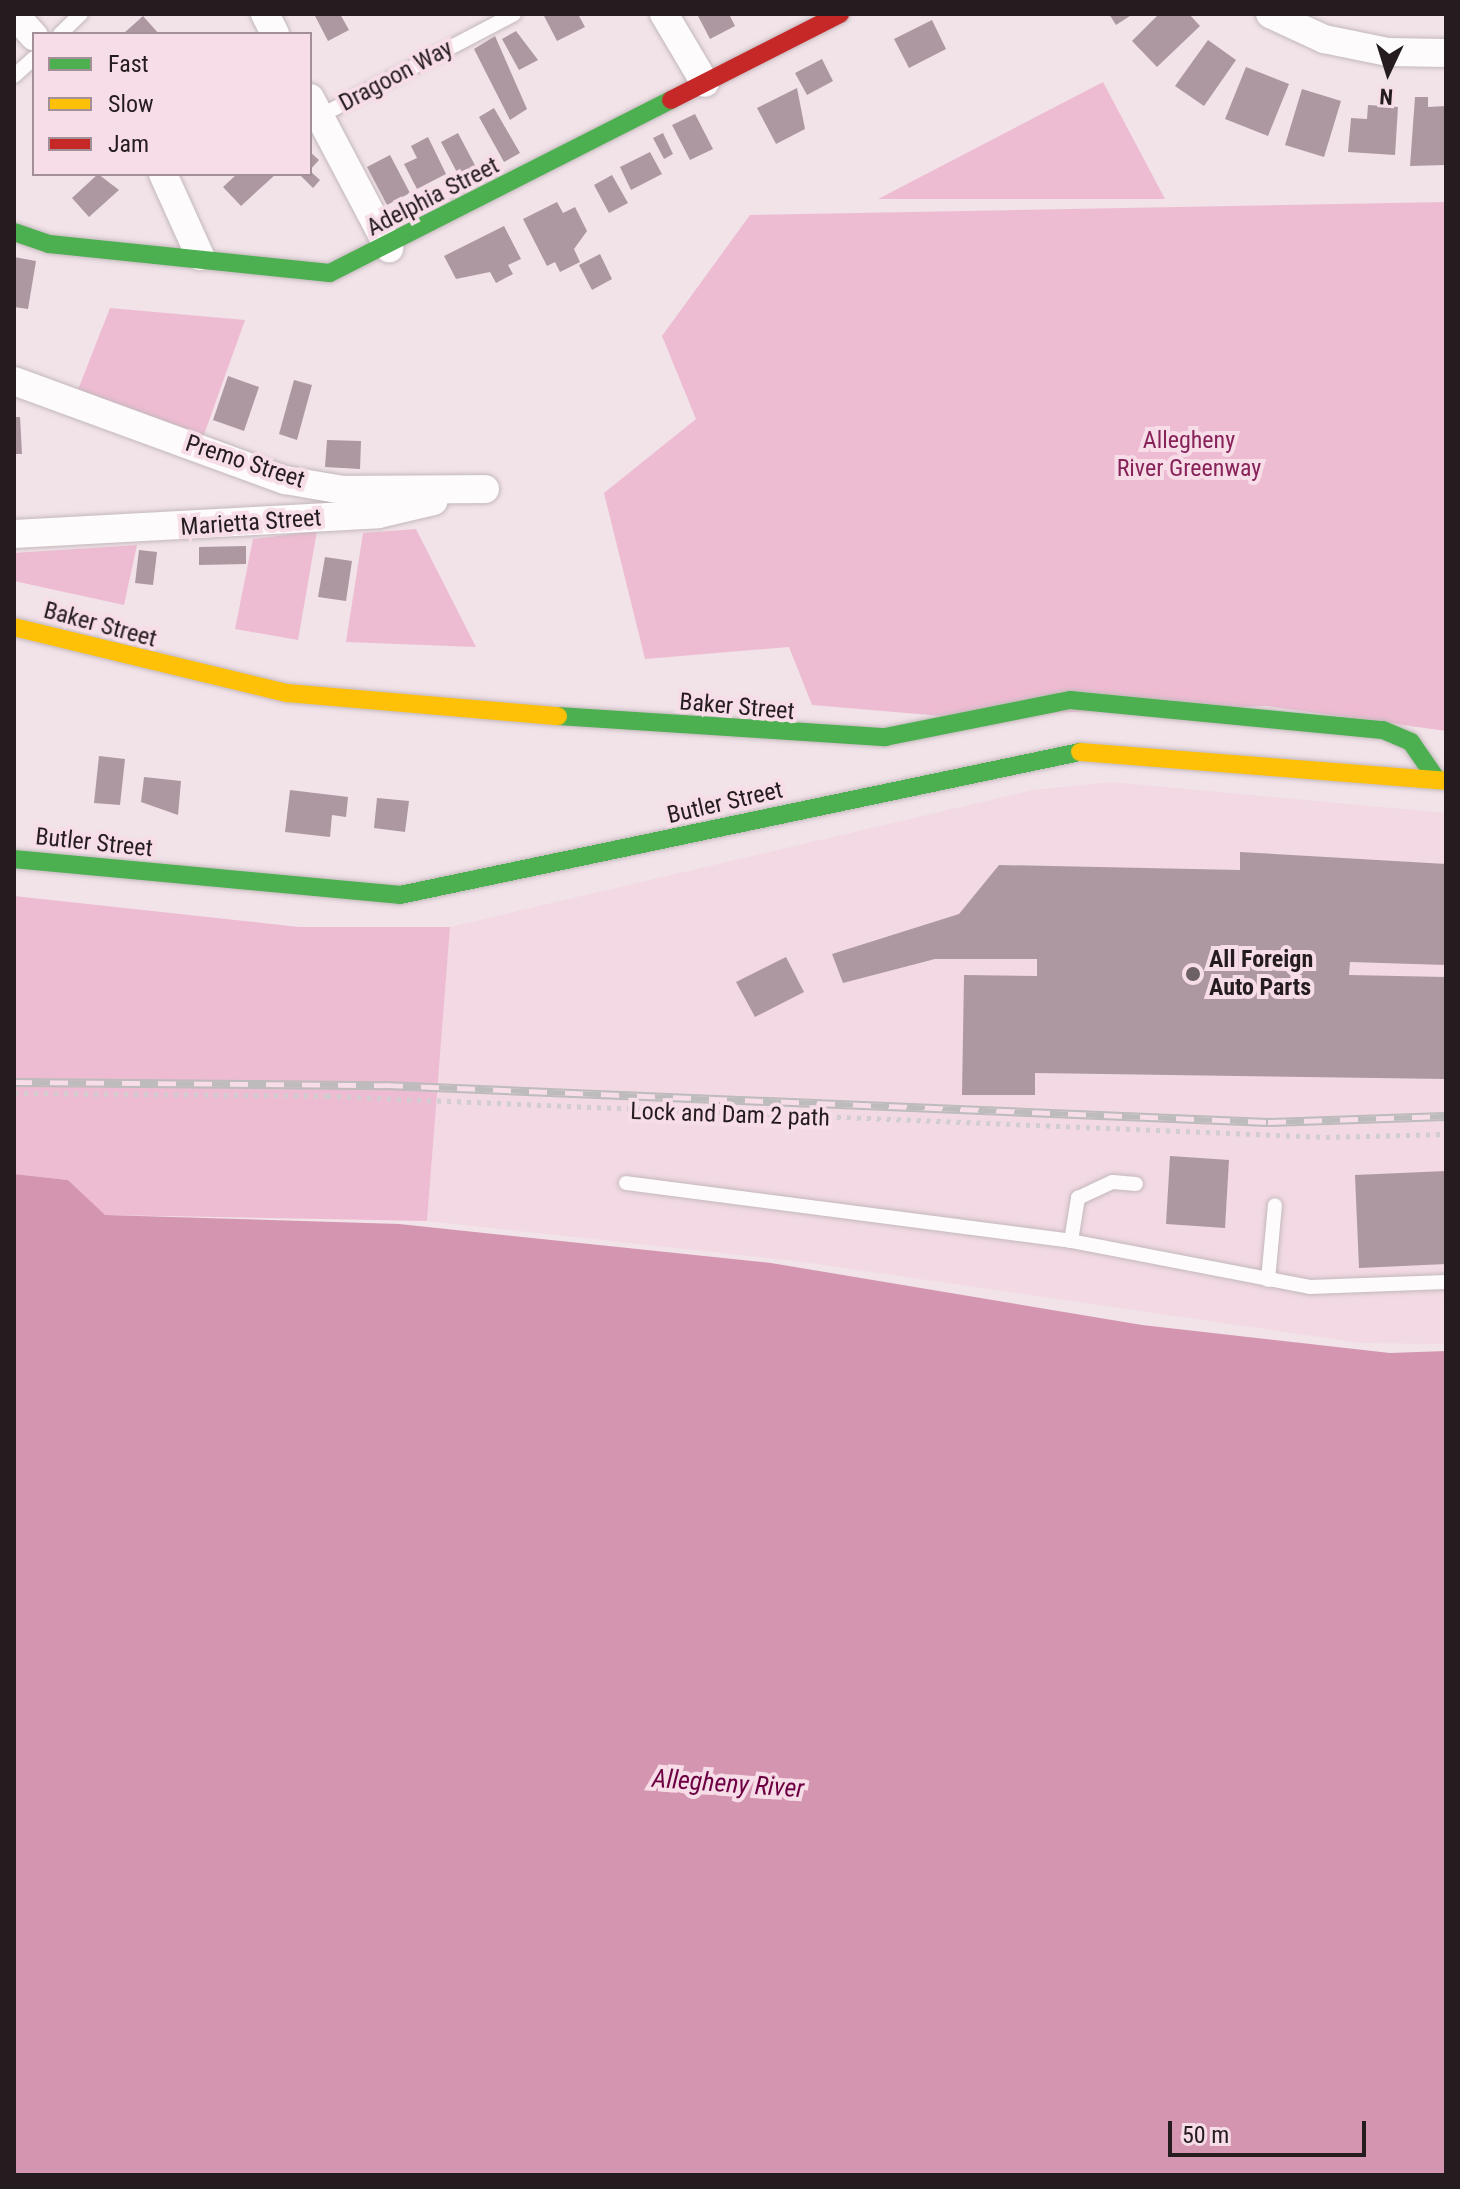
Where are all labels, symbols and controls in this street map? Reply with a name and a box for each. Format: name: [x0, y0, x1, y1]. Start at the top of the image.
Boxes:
legend: [32, 32, 312, 176]
north arrow: [1348, 32, 1428, 112]
street label: Dragoon Way: [334, 34, 458, 118]
text: Fast: [108, 50, 149, 78]
text: N: [1379, 84, 1394, 109]
text: Slow: [108, 90, 154, 118]
text: Jam: [108, 130, 149, 158]
street label: Adelphia Street: [362, 151, 504, 243]
park label: Allegheny River Greenway: [1117, 427, 1261, 483]
street label: Premo Street: [182, 429, 308, 495]
street label: Marietta Street: [180, 504, 322, 542]
street label: Baker Street: [40, 596, 160, 654]
street label: Baker Street: [678, 688, 796, 726]
street label: Butler Street: [664, 776, 786, 830]
street label: Butler Street: [34, 823, 154, 863]
place label: All Foreign Auto Parts: [1209, 946, 1313, 1002]
marker: All Foreign Auto Parts: [1184, 965, 1202, 983]
street label: Lock and Dam 2 path: [630, 1097, 830, 1133]
water label: Allegheny River: [651, 1763, 805, 1805]
scale bar: [1172, 2105, 1370, 2155]
text: 50 m: [1182, 2121, 1229, 2149]

